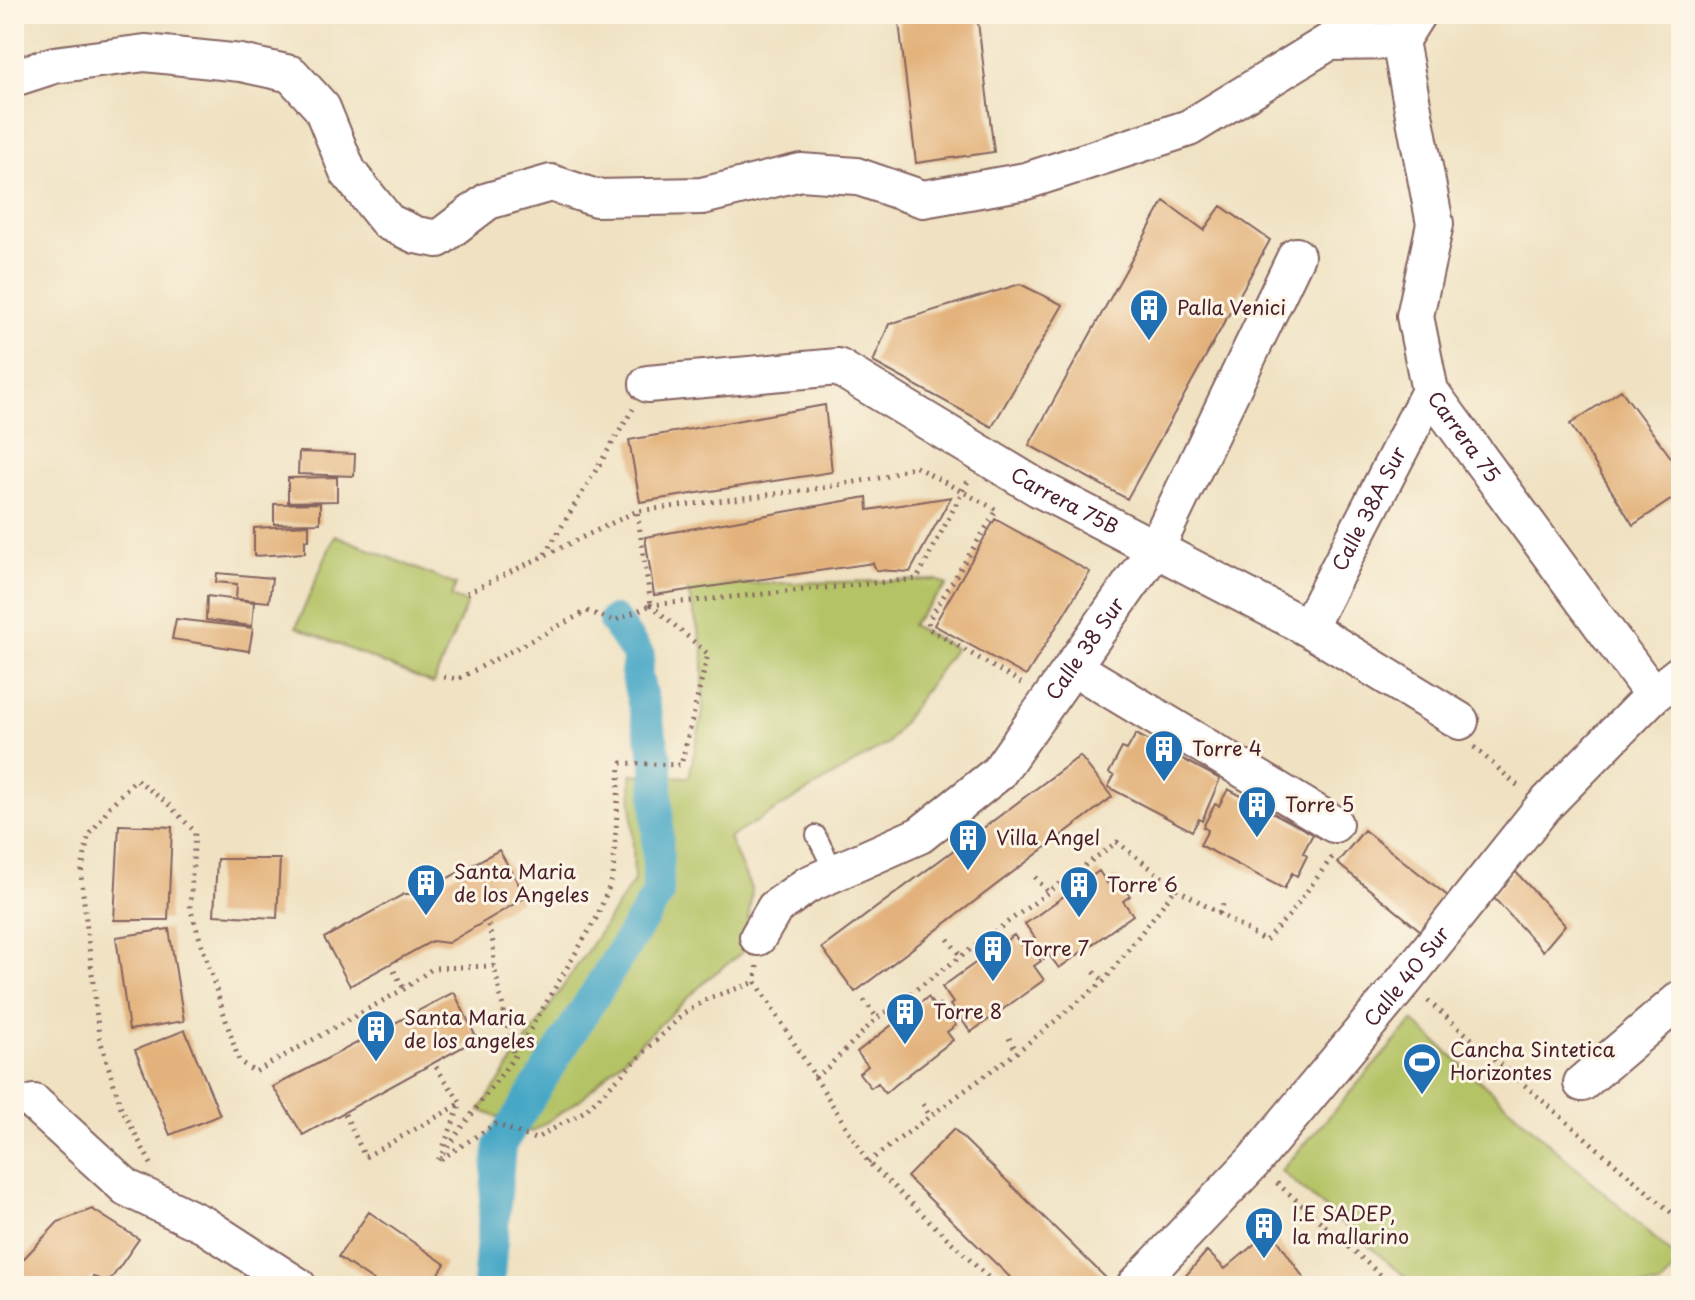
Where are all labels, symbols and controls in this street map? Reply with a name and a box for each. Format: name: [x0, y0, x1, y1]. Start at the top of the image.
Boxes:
building icon: Palla Venici: [1128, 287, 1170, 342]
place label: Palla Venici: [1177, 292, 1286, 322]
street label: Carrera 75: [1421, 384, 1508, 488]
street label: Calle 38A Sur: [1324, 440, 1413, 576]
street label: Carrera 75B: [1005, 459, 1124, 541]
street label: Calle 38 Sur: [1038, 590, 1131, 706]
building icon: Torre 4: [1143, 728, 1185, 783]
place label: Torre 4: [1192, 733, 1262, 763]
building icon: Torre 5: [1236, 784, 1278, 839]
place label: Torre 5: [1285, 789, 1354, 819]
building icon: Villa Angel: [947, 817, 989, 872]
place label: Villa Angel: [996, 822, 1100, 852]
place label: Santa Maria de los Angeles: [454, 856, 589, 909]
building icon: Santa Maria de los Angeles: [405, 862, 447, 917]
building icon: Torre 6: [1058, 864, 1100, 919]
place label: Torre 6: [1107, 869, 1178, 899]
street label: Calle 40 Sur: [1356, 919, 1457, 1033]
building icon: Torre 7: [972, 928, 1014, 983]
place label: Torre 7: [1021, 933, 1089, 963]
building icon: Torre 8: [884, 991, 926, 1046]
place label: Torre 8: [933, 996, 1002, 1026]
place label: Santa Maria de los angeles: [404, 1002, 535, 1055]
building icon: Santa Maria de los angeles: [355, 1008, 397, 1063]
place label: Cancha Sintetica Horizontes: [1450, 1034, 1615, 1087]
sports icon: Cancha Sintetica Horizontes: [1401, 1041, 1443, 1096]
place label: I.E SADEP, la mallarino: [1292, 1198, 1409, 1251]
building icon: I.E SADEP, la mallarino: [1243, 1205, 1285, 1260]

